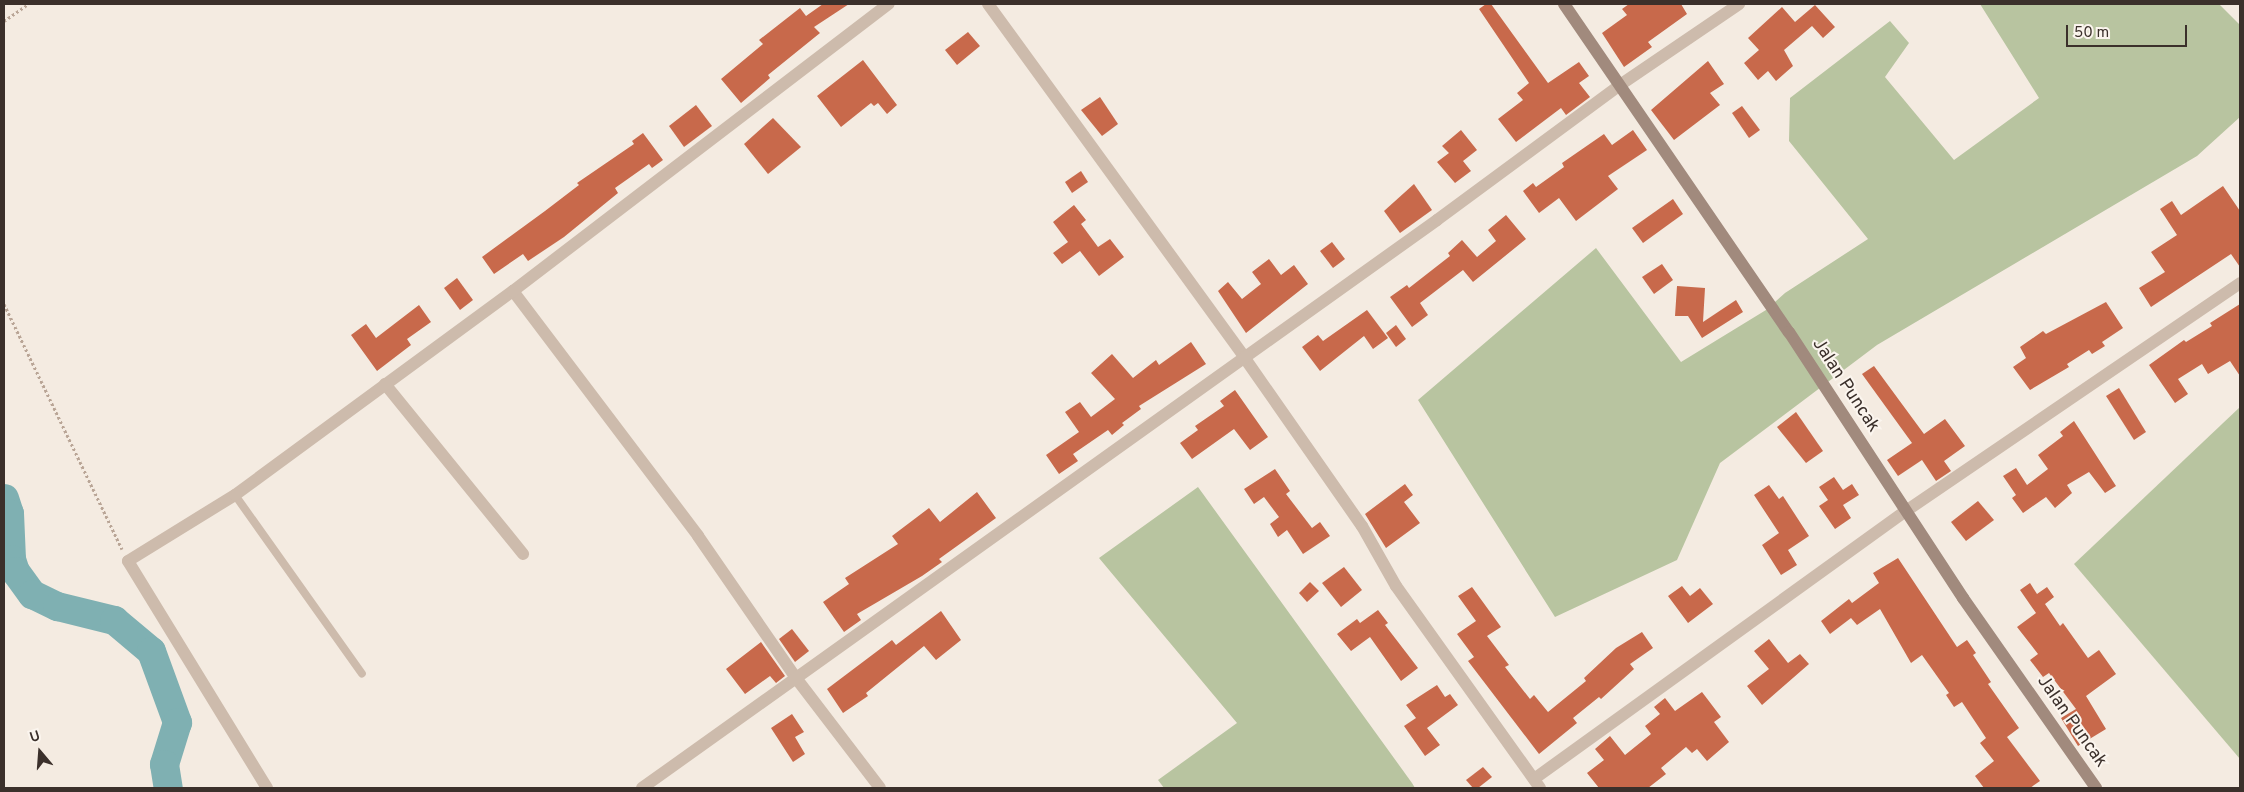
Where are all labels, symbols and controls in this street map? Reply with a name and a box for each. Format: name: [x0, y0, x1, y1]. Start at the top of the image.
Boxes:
scale bar: [2069, 15, 2190, 47]
text: 50 m: [2074, 24, 2109, 43]
street label: Jalan Puncak: [1807, 335, 1883, 437]
street label: Jalan Puncak: [2031, 672, 2111, 772]
north arrow: [15, 727, 65, 777]
text: U: [28, 728, 43, 747]

